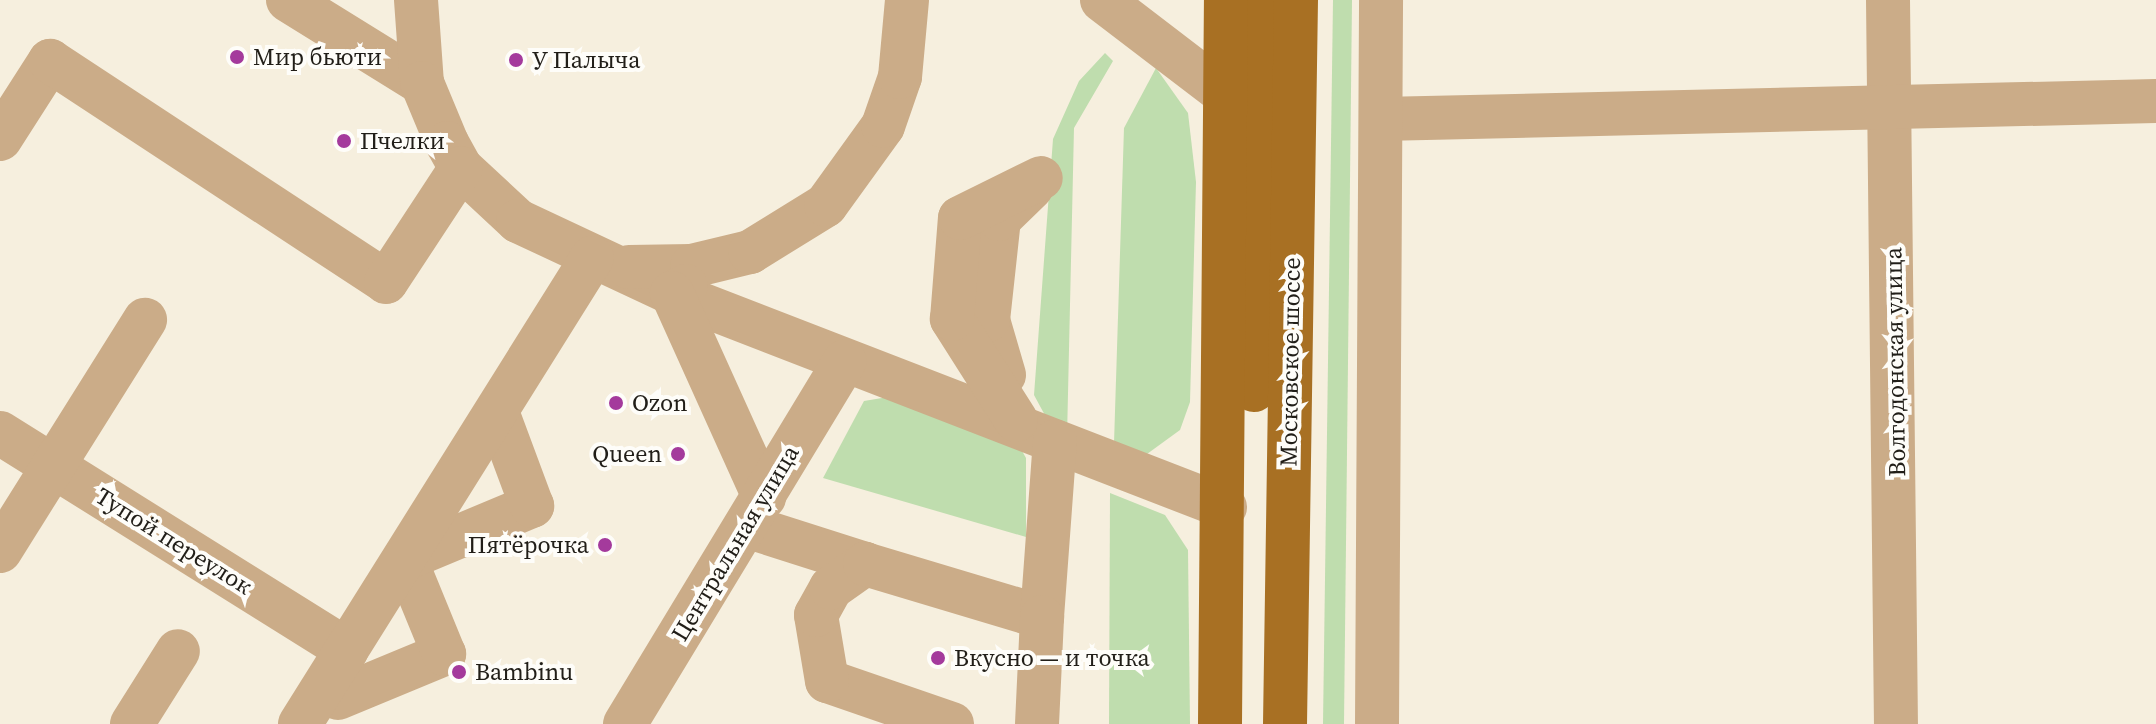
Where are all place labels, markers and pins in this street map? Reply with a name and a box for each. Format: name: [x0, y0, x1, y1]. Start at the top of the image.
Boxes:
place label: Мир бьюти: [253, 43, 382, 71]
place label: У Палыча: [532, 46, 641, 74]
marker: Мир бьюти: [228, 48, 246, 66]
marker: У Палыча: [507, 51, 525, 69]
place label: Пчелки: [360, 127, 445, 155]
marker: Пчелки: [335, 132, 353, 150]
place label: Ozon: [632, 389, 688, 417]
marker: Ozon: [607, 394, 625, 412]
place label: Queen: [592, 440, 662, 468]
marker: Queen: [669, 445, 687, 463]
place label: Пятёрочка: [468, 531, 589, 559]
marker: Пятёрочка: [596, 536, 614, 554]
place label: Вкусно — и точка: [954, 644, 1150, 672]
marker: Вкусно — и точка: [929, 649, 947, 667]
place label: Bambinu: [475, 658, 573, 686]
marker: Bambinu: [450, 663, 468, 681]

